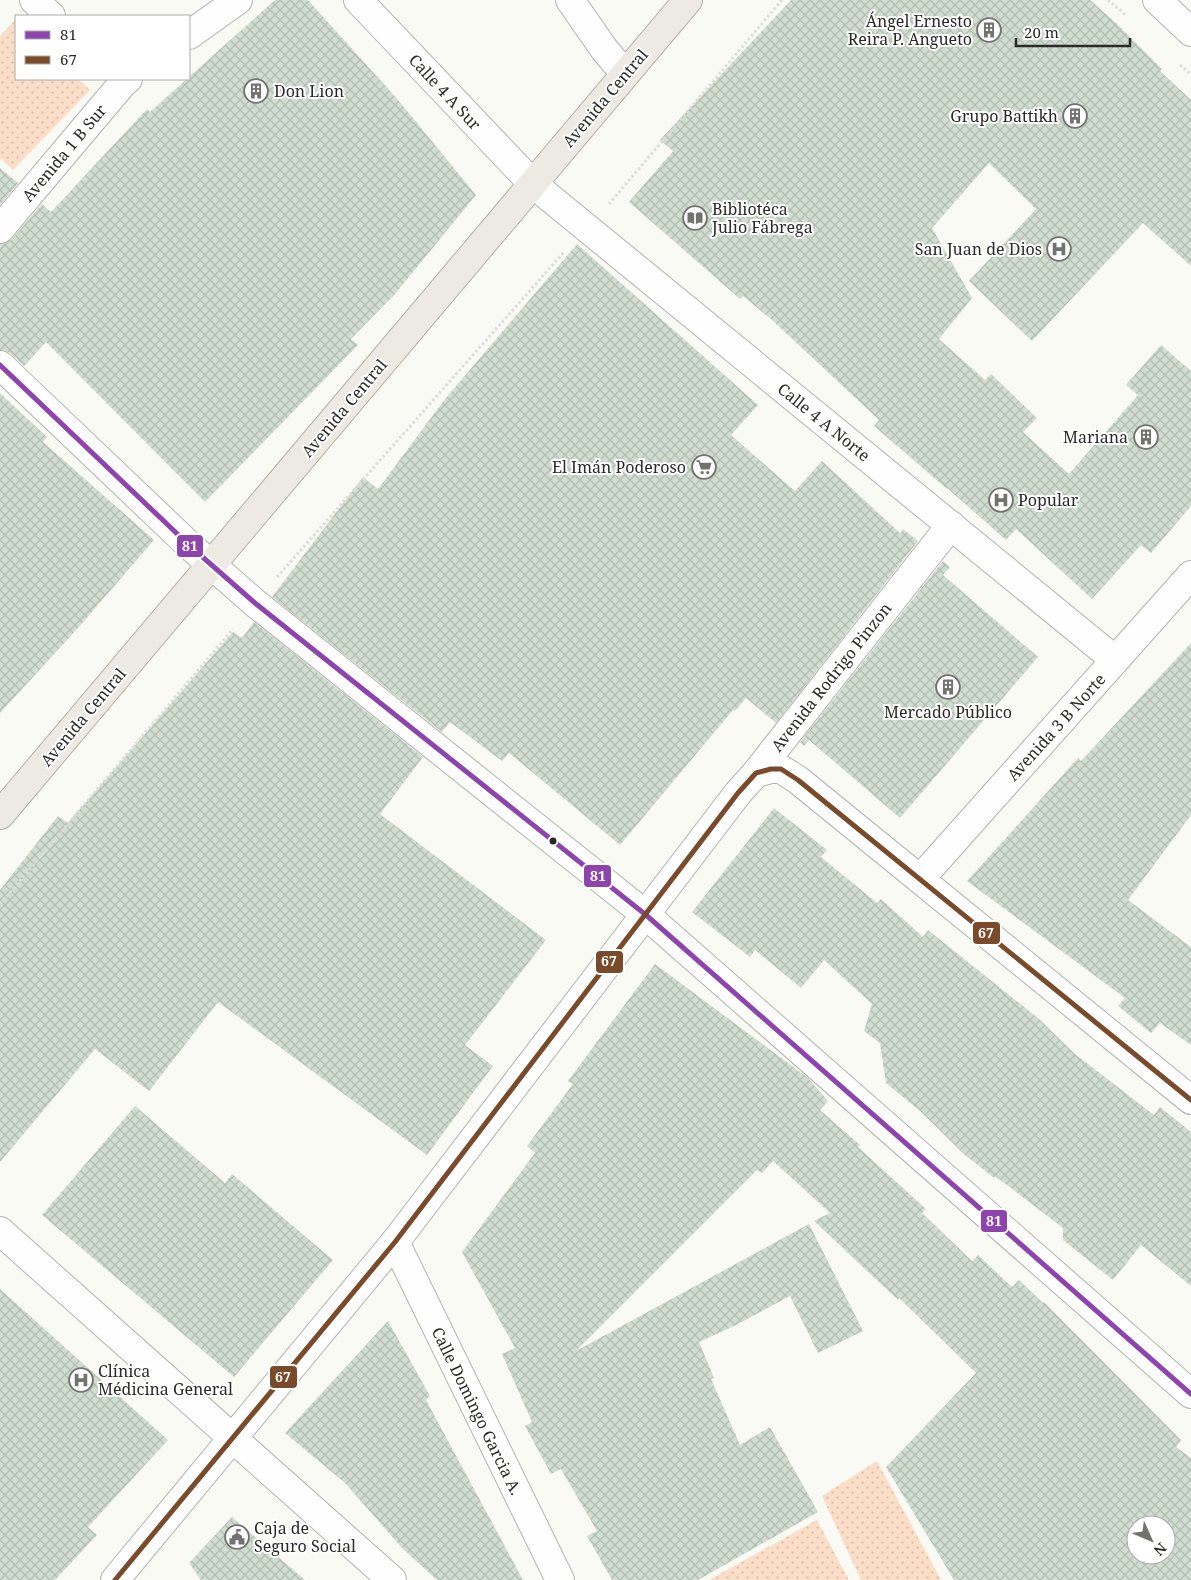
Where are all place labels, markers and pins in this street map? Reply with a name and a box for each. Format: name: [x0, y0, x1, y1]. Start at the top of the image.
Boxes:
place label: Ángel Ernesto Reira P. Angueto: [848, 10, 972, 50]
building icon: Ángel Ernesto Reira P. Angueto: [976, 17, 1002, 43]
building icon: Don Lion: [243, 78, 269, 104]
place label: Don Lion: [274, 80, 344, 102]
building icon: Grupo Battikh: [1062, 103, 1088, 129]
place label: Grupo Battikh: [950, 105, 1058, 127]
place label: Bibliotéca Julio Fábrega: [711, 198, 813, 238]
library icon: Bibliotéca Julio Fábrega: [682, 205, 708, 231]
hospital icon: San Juan de Dios: [1046, 236, 1072, 262]
place label: San Juan de Dios: [915, 238, 1042, 260]
building icon: Mariana: [1133, 424, 1159, 450]
place label: Mariana: [1063, 426, 1128, 448]
supermarket icon: El Imán Poderoso: [691, 454, 717, 480]
place label: El Imán Poderoso: [552, 456, 686, 478]
hospital icon: Popular: [988, 487, 1014, 513]
place label: Popular: [1018, 489, 1079, 511]
building icon: Mercado Público: [935, 674, 961, 700]
place label: Mercado Público: [884, 701, 1012, 723]
unlabelled marker: [548, 836, 558, 846]
place label: Clínica Médicina General: [98, 1360, 233, 1400]
hospital icon: Clínica Médicina General: [68, 1367, 94, 1393]
place label: Caja de Seguro Social: [254, 1517, 356, 1557]
public building icon: Caja de Seguro Social: [224, 1524, 250, 1550]

